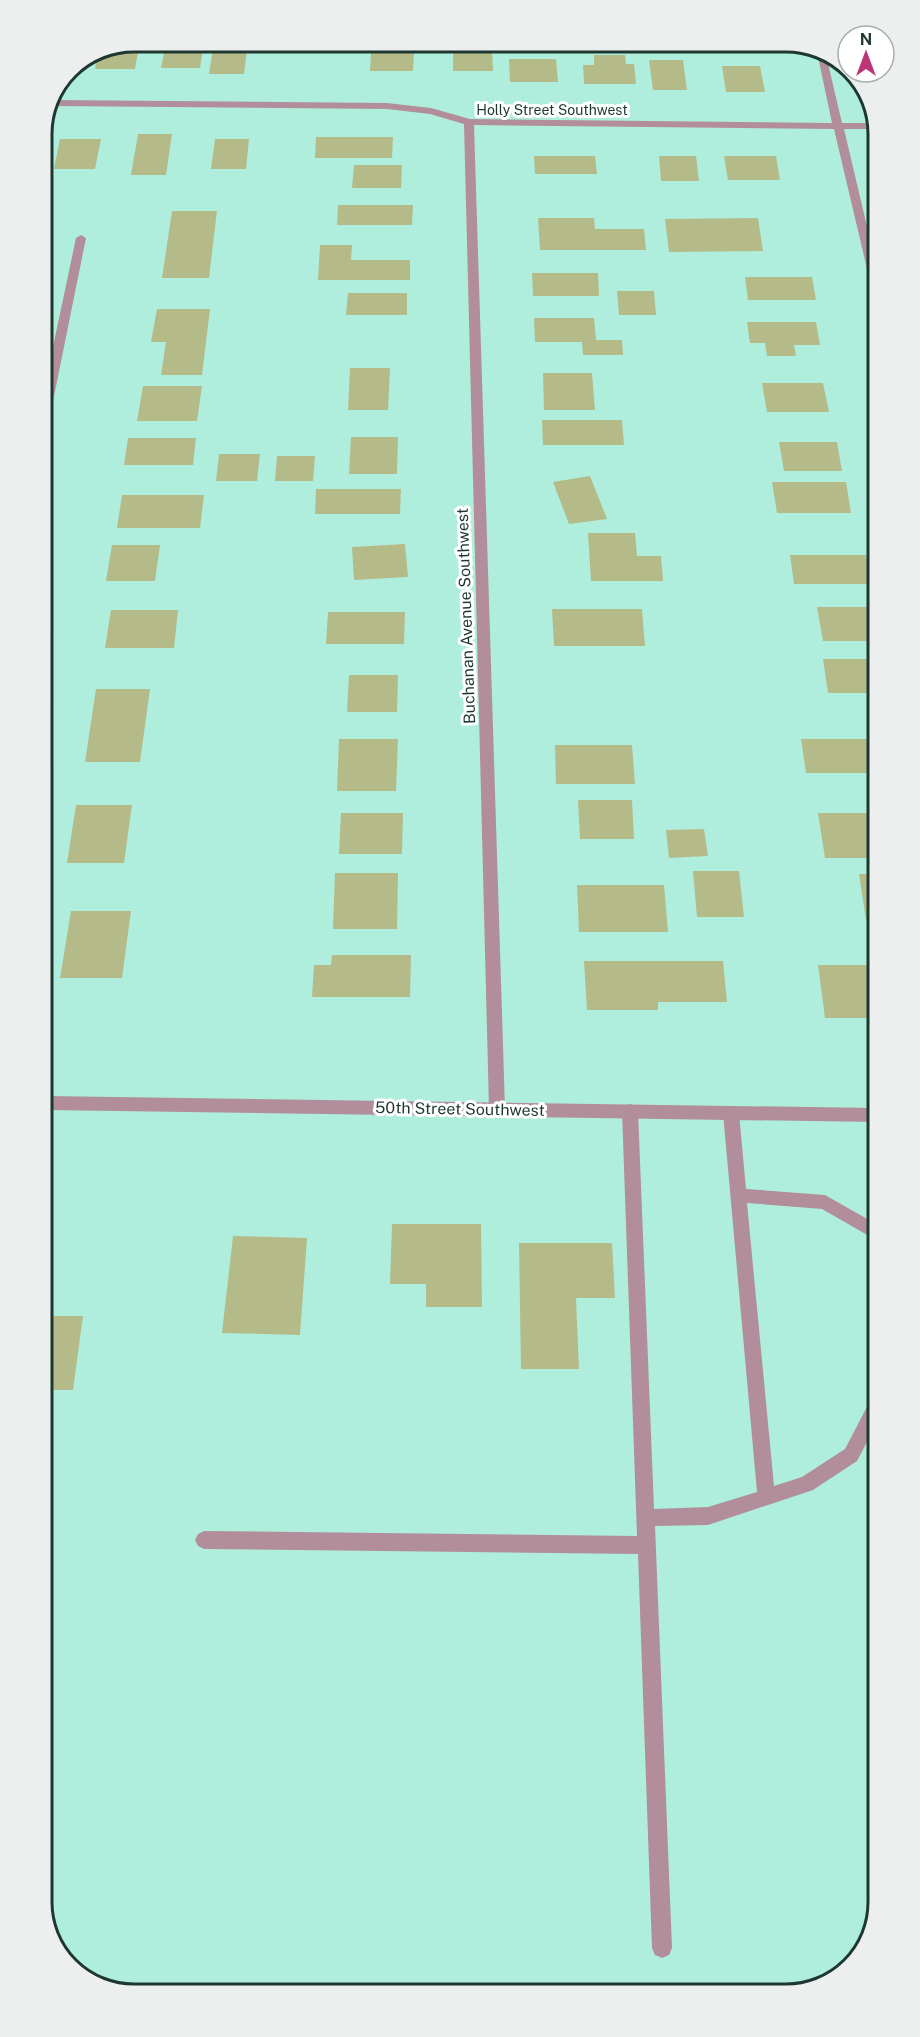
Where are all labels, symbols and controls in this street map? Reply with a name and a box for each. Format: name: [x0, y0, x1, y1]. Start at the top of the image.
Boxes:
north arrow: [836, 24, 896, 84]
text: N: [860, 30, 872, 49]
street label: Holly Street Southwest: [476, 102, 628, 118]
street label: Buchanan Avenue Southwest: [453, 508, 479, 724]
street label: 50th Street Southwest: [375, 1098, 545, 1120]

